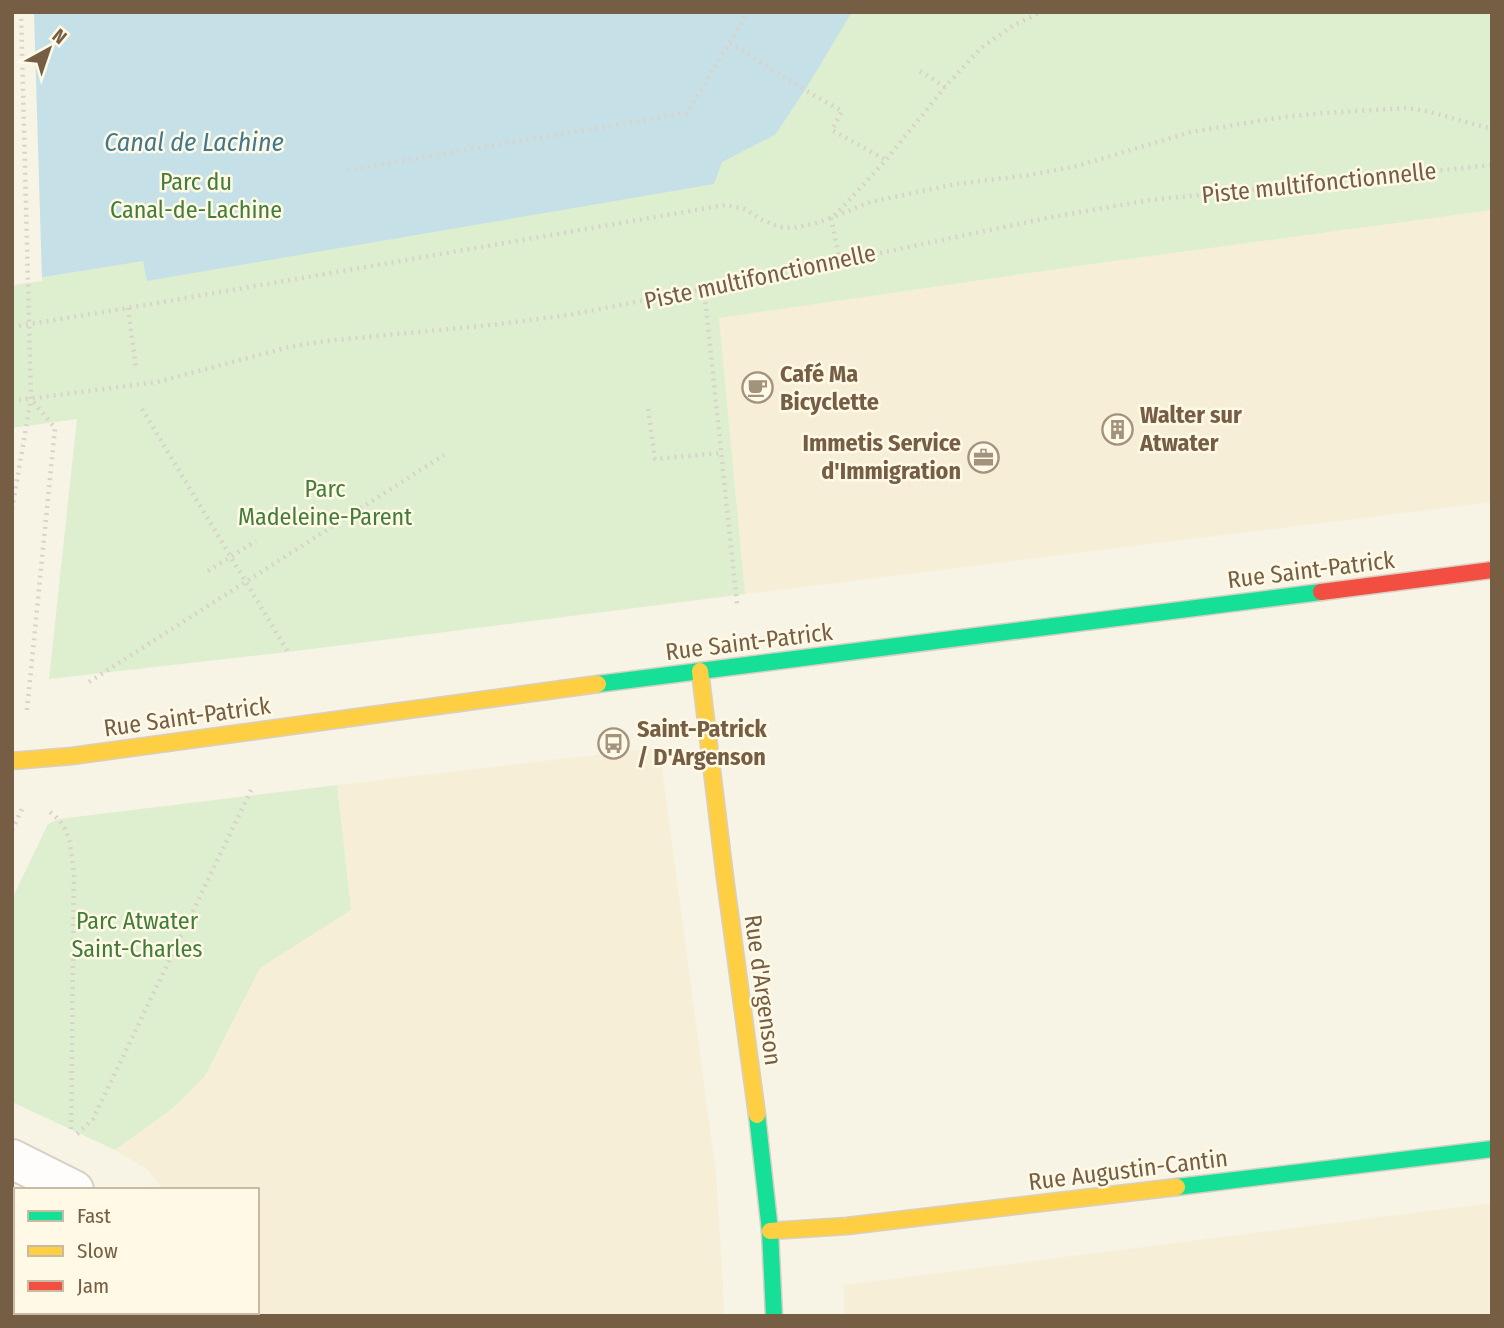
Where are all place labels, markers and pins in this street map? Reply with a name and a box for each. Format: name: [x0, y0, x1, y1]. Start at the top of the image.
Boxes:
place label: Café Ma Bicyclette: [780, 360, 879, 416]
cafe icon: Café Ma Bicyclette: [740, 371, 774, 405]
place label: Walter sur Atwater: [1139, 401, 1242, 457]
building icon: Walter sur Atwater: [1100, 412, 1134, 446]
place label: Immetis Service d'Immigration: [803, 429, 961, 485]
office icon: Immetis Service d'Immigration: [967, 440, 1001, 474]
place label: Saint-Patrick / D'Argenson: [637, 715, 767, 771]
bus stop icon: Saint-Patrick / D'Argenson: [597, 726, 631, 760]

